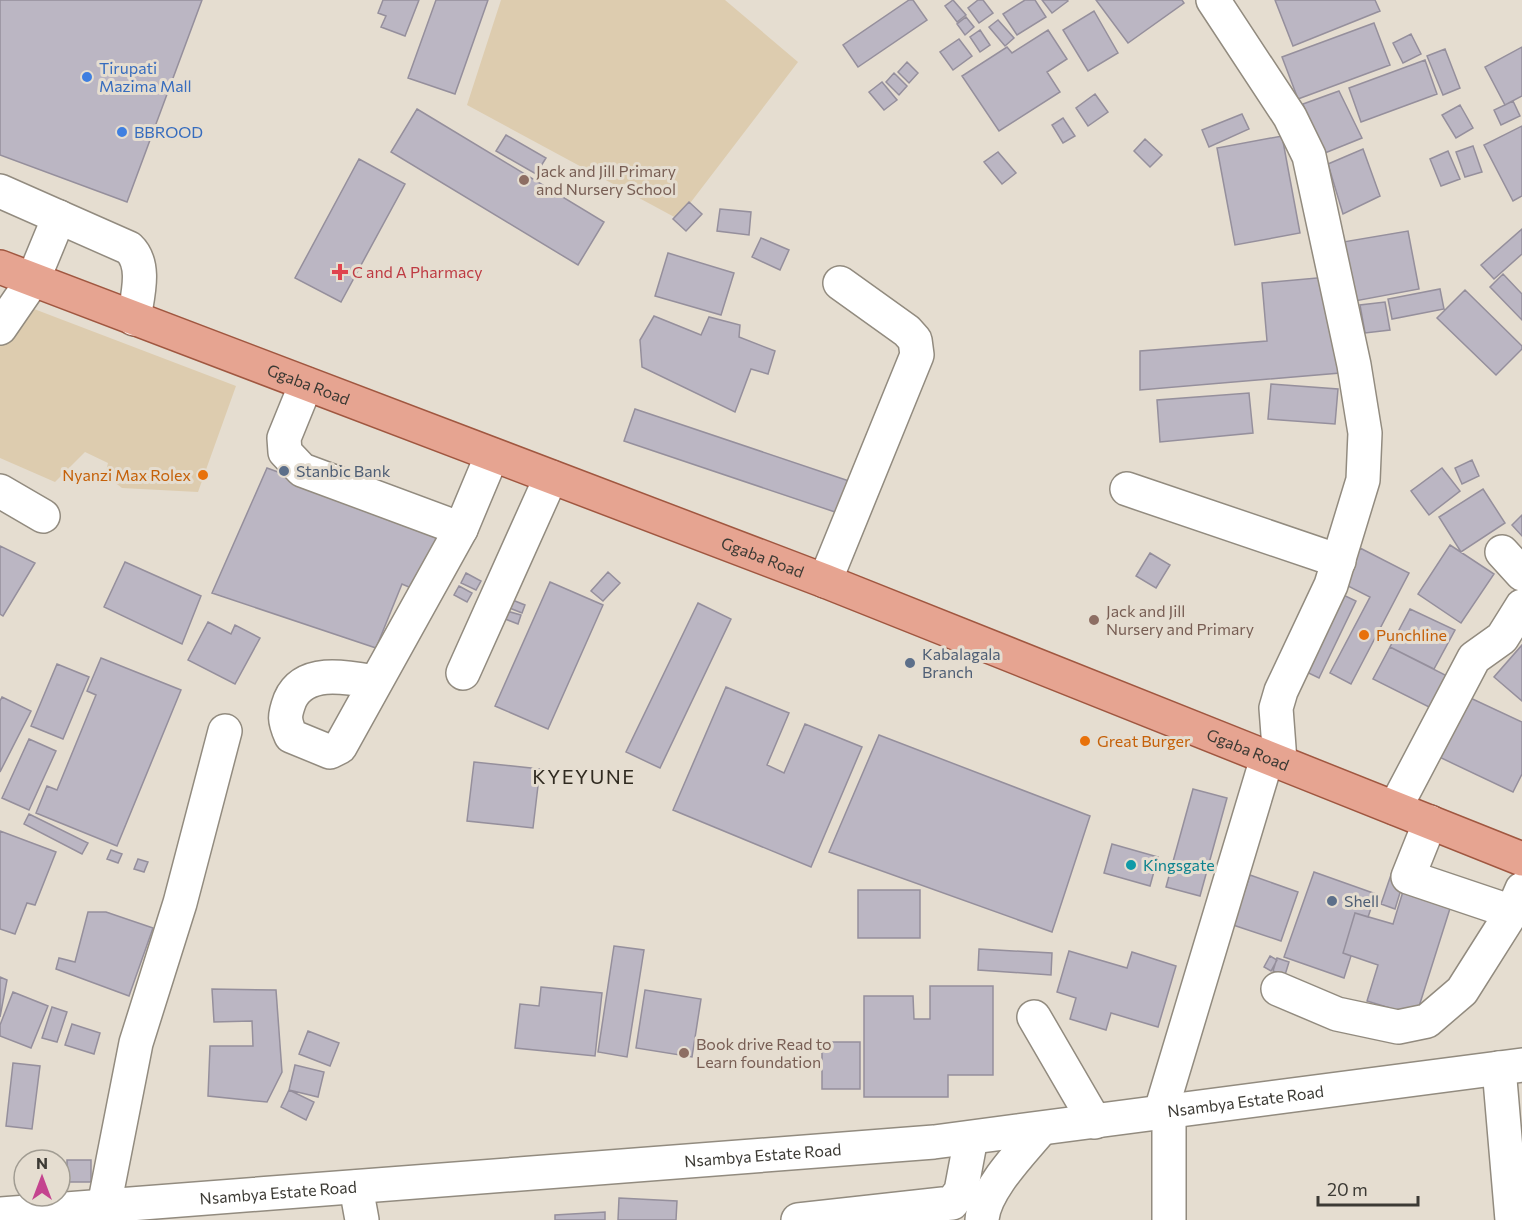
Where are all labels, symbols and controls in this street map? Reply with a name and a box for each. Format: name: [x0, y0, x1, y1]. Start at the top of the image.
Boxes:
place label: Tirupati Mazima Mall: [99, 58, 192, 95]
marker: Tirupati Mazima Mall: [80, 70, 94, 84]
place label: BBROOD: [134, 122, 203, 141]
marker: BBROOD: [115, 125, 129, 139]
place label: Jack and Jill Primary and Nursery School: [536, 161, 676, 198]
marker: Jack and Jill Primary and Nursery School: [517, 173, 531, 187]
place label: C and A Pharmacy: [352, 262, 482, 281]
marker: C and A Pharmacy: [333, 265, 347, 279]
street label: Ggaba Road: [265, 360, 353, 408]
place label: Stanbic Bank: [296, 461, 391, 480]
marker: Stanbic Bank: [277, 464, 291, 478]
place label: Nyanzi Max Rolex: [62, 465, 191, 484]
marker: Nyanzi Max Rolex: [196, 468, 210, 482]
street label: Ggaba Road: [719, 532, 807, 581]
place label: Jack and Jill Nursery and Primary: [1106, 601, 1254, 638]
marker: Jack and Jill Nursery and Primary: [1087, 613, 1101, 627]
place label: Punchline: [1376, 625, 1447, 644]
marker: Punchline: [1357, 628, 1371, 642]
place label: Kabalagala Branch: [922, 644, 1001, 681]
marker: Kabalagala Branch: [903, 656, 917, 670]
street label: Ggaba Road: [1204, 724, 1292, 774]
place label: Great Burger: [1097, 731, 1191, 750]
marker: Great Burger: [1078, 734, 1092, 748]
district label: KYEYUNE: [532, 764, 636, 788]
place label: Kingsgate: [1143, 855, 1215, 874]
marker: Kingsgate: [1124, 858, 1138, 872]
place label: Shell: [1344, 891, 1379, 910]
marker: Shell: [1325, 894, 1339, 908]
place label: Book drive Read to Learn foundation: [696, 1034, 832, 1071]
marker: Book drive Read to Learn foundation: [677, 1046, 691, 1060]
street label: Nsambya Estate Road: [1166, 1081, 1325, 1120]
street label: Nsambya Estate Road: [683, 1139, 842, 1170]
north arrow: [12, 1148, 72, 1208]
text: N: [36, 1153, 48, 1172]
scale bar: [1318, 1169, 1418, 1207]
street label: Nsambya Estate Road: [199, 1177, 357, 1208]
text: 20 m: [1327, 1178, 1368, 1200]

